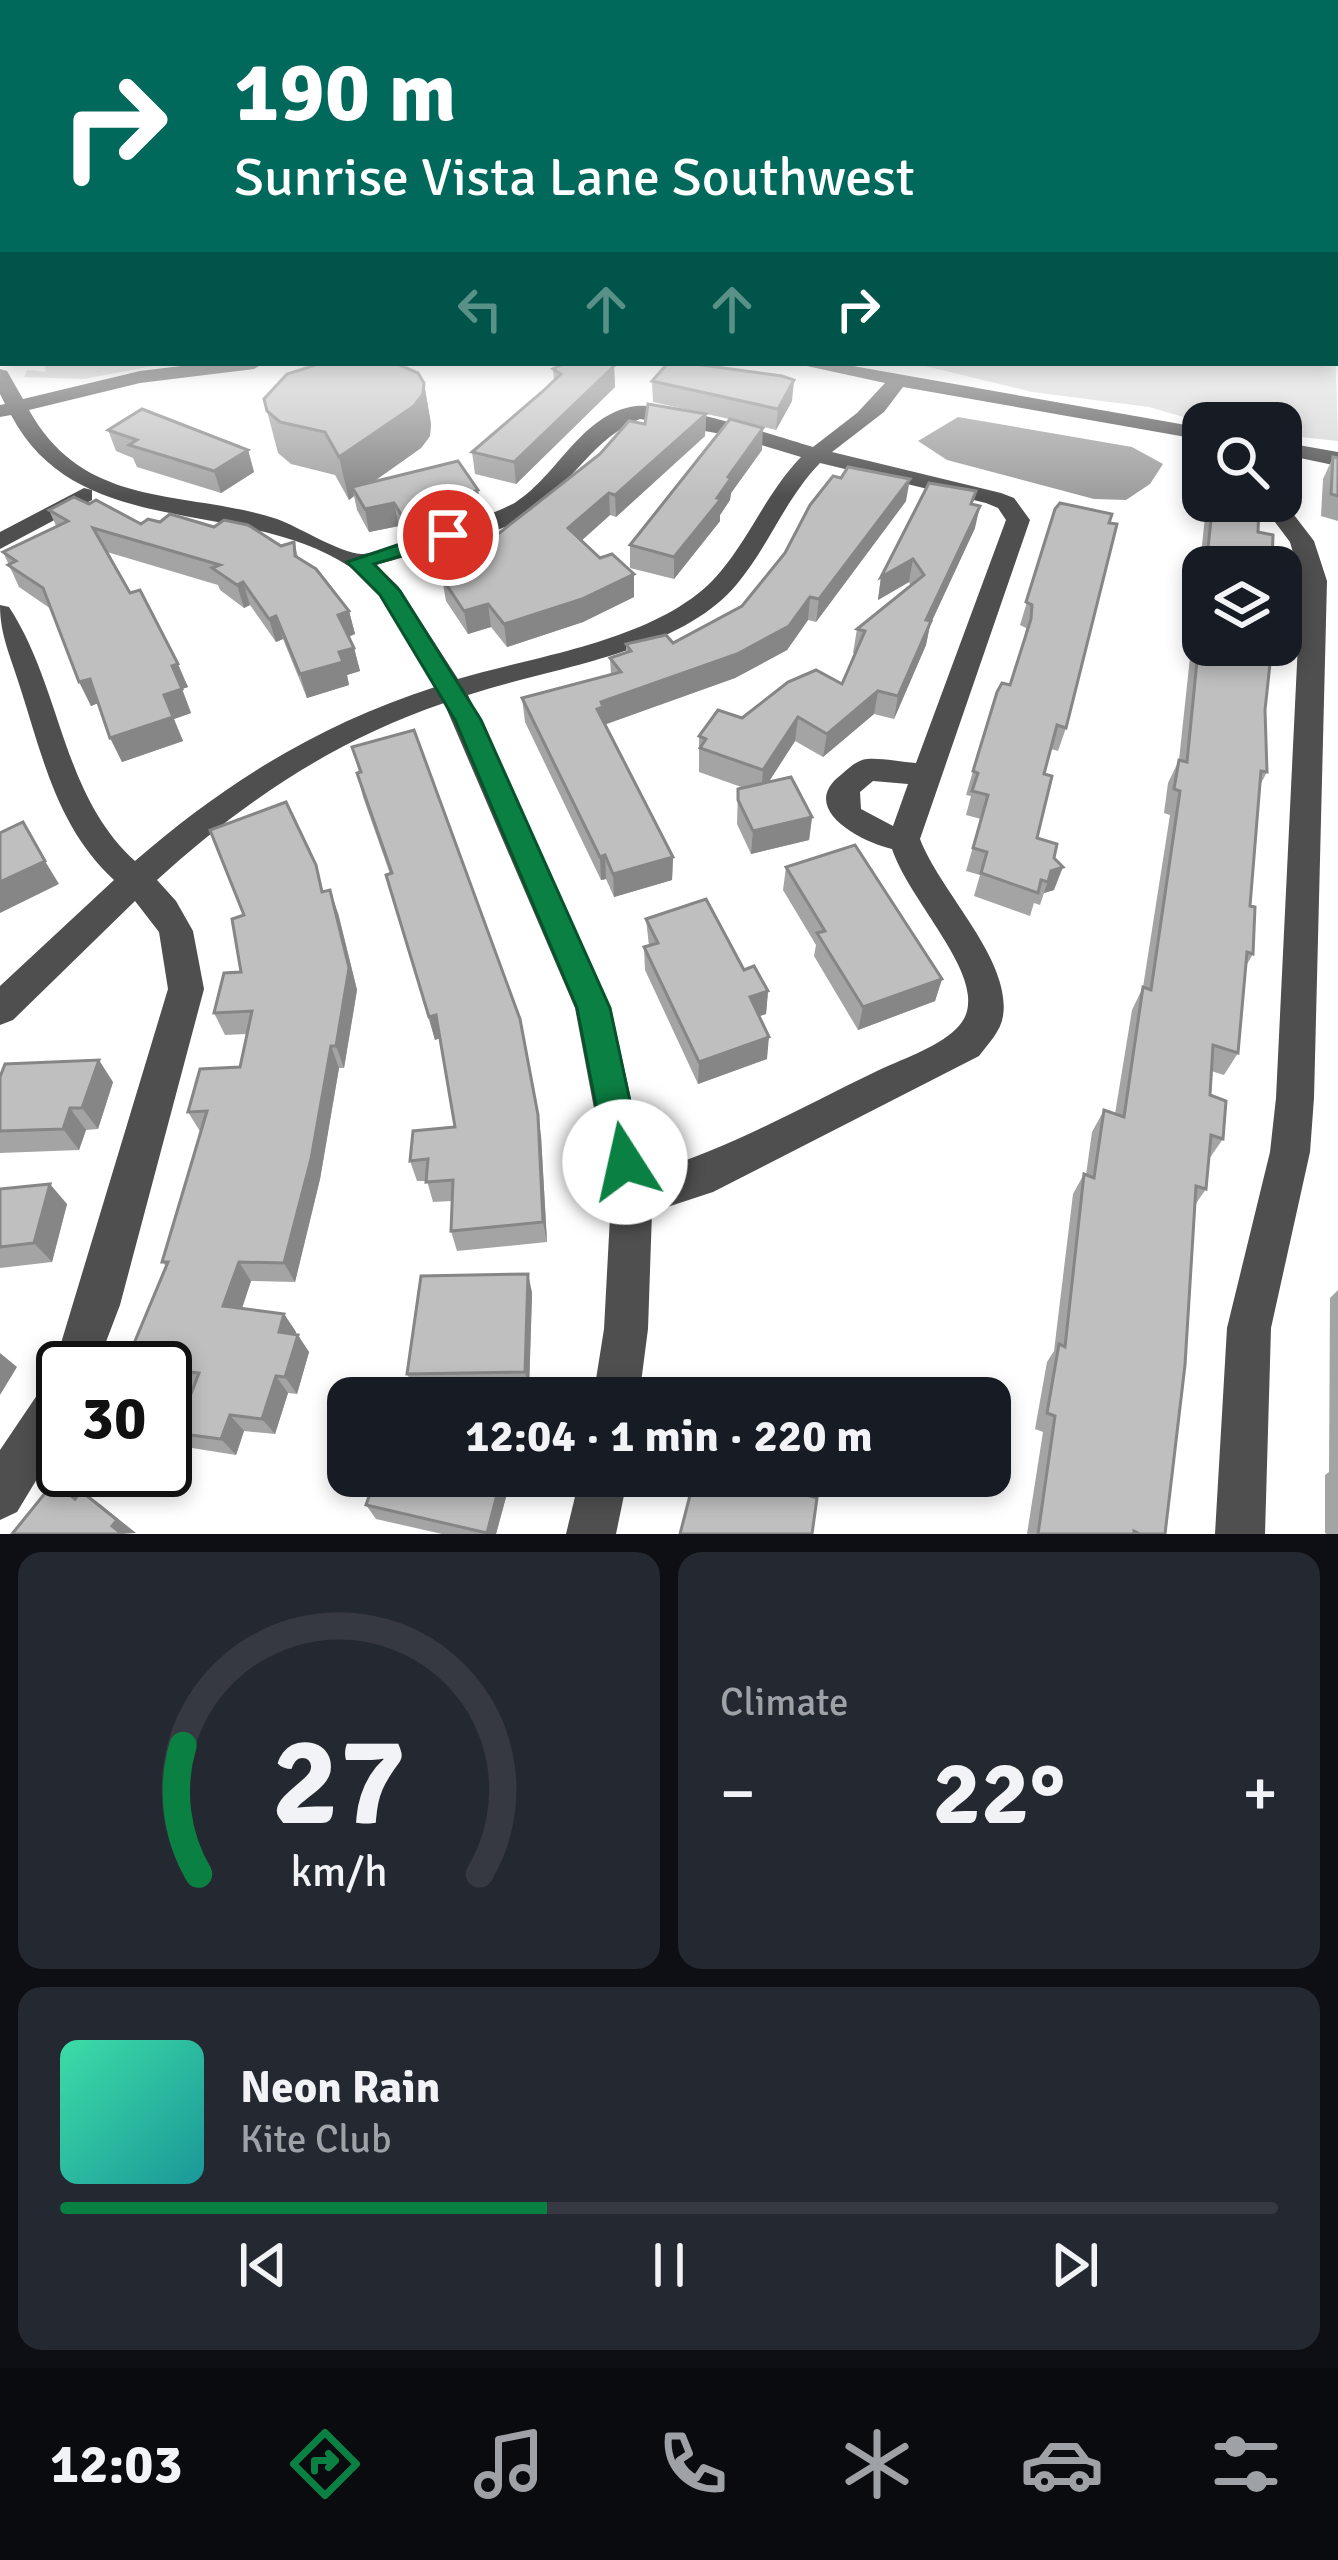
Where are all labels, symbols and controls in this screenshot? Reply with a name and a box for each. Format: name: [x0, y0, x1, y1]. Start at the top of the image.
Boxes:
text: 190 m: [234, 41, 456, 145]
icon: right: [36, 48, 192, 204]
text: Sunrise Vista Lane Southwest: [234, 144, 915, 211]
icon: left: [447, 276, 513, 342]
icon: ahead: [573, 276, 639, 342]
icon: ahead: [699, 276, 765, 342]
icon: right: [825, 276, 891, 342]
map controls: [1182, 402, 1302, 666]
button: search: [1182, 402, 1302, 522]
pin: [397, 484, 499, 586]
icon: arrive: [415, 502, 481, 568]
button: layers: [1182, 546, 1302, 666]
position arrow: [562, 1099, 688, 1225]
speed limit sign: 30: [36, 1341, 192, 1497]
text: 12:04 · 1 min · 220 m: [465, 1409, 873, 1464]
text: Climate: [720, 1678, 849, 1726]
text: 27: [272, 1706, 406, 1859]
text: 22°: [932, 1738, 1066, 1849]
text: −: [720, 1753, 756, 1834]
text: +: [1242, 1753, 1278, 1834]
text: km/h: [290, 1845, 388, 1898]
text: Neon Rain: [240, 2060, 440, 2115]
text: Kite Club: [240, 2115, 391, 2163]
icon: previous: [230, 2232, 296, 2298]
icon: pause: [636, 2232, 702, 2298]
icon: next: [1042, 2232, 1108, 2298]
icon: directions: [283, 2422, 367, 2506]
icon: music: [467, 2422, 551, 2506]
icon: phone: [651, 2422, 735, 2506]
icon: climate: [835, 2422, 919, 2506]
icon: car: [1020, 2422, 1104, 2506]
icon: filters: [1204, 2422, 1288, 2506]
text: 12:03: [50, 2431, 183, 2498]

